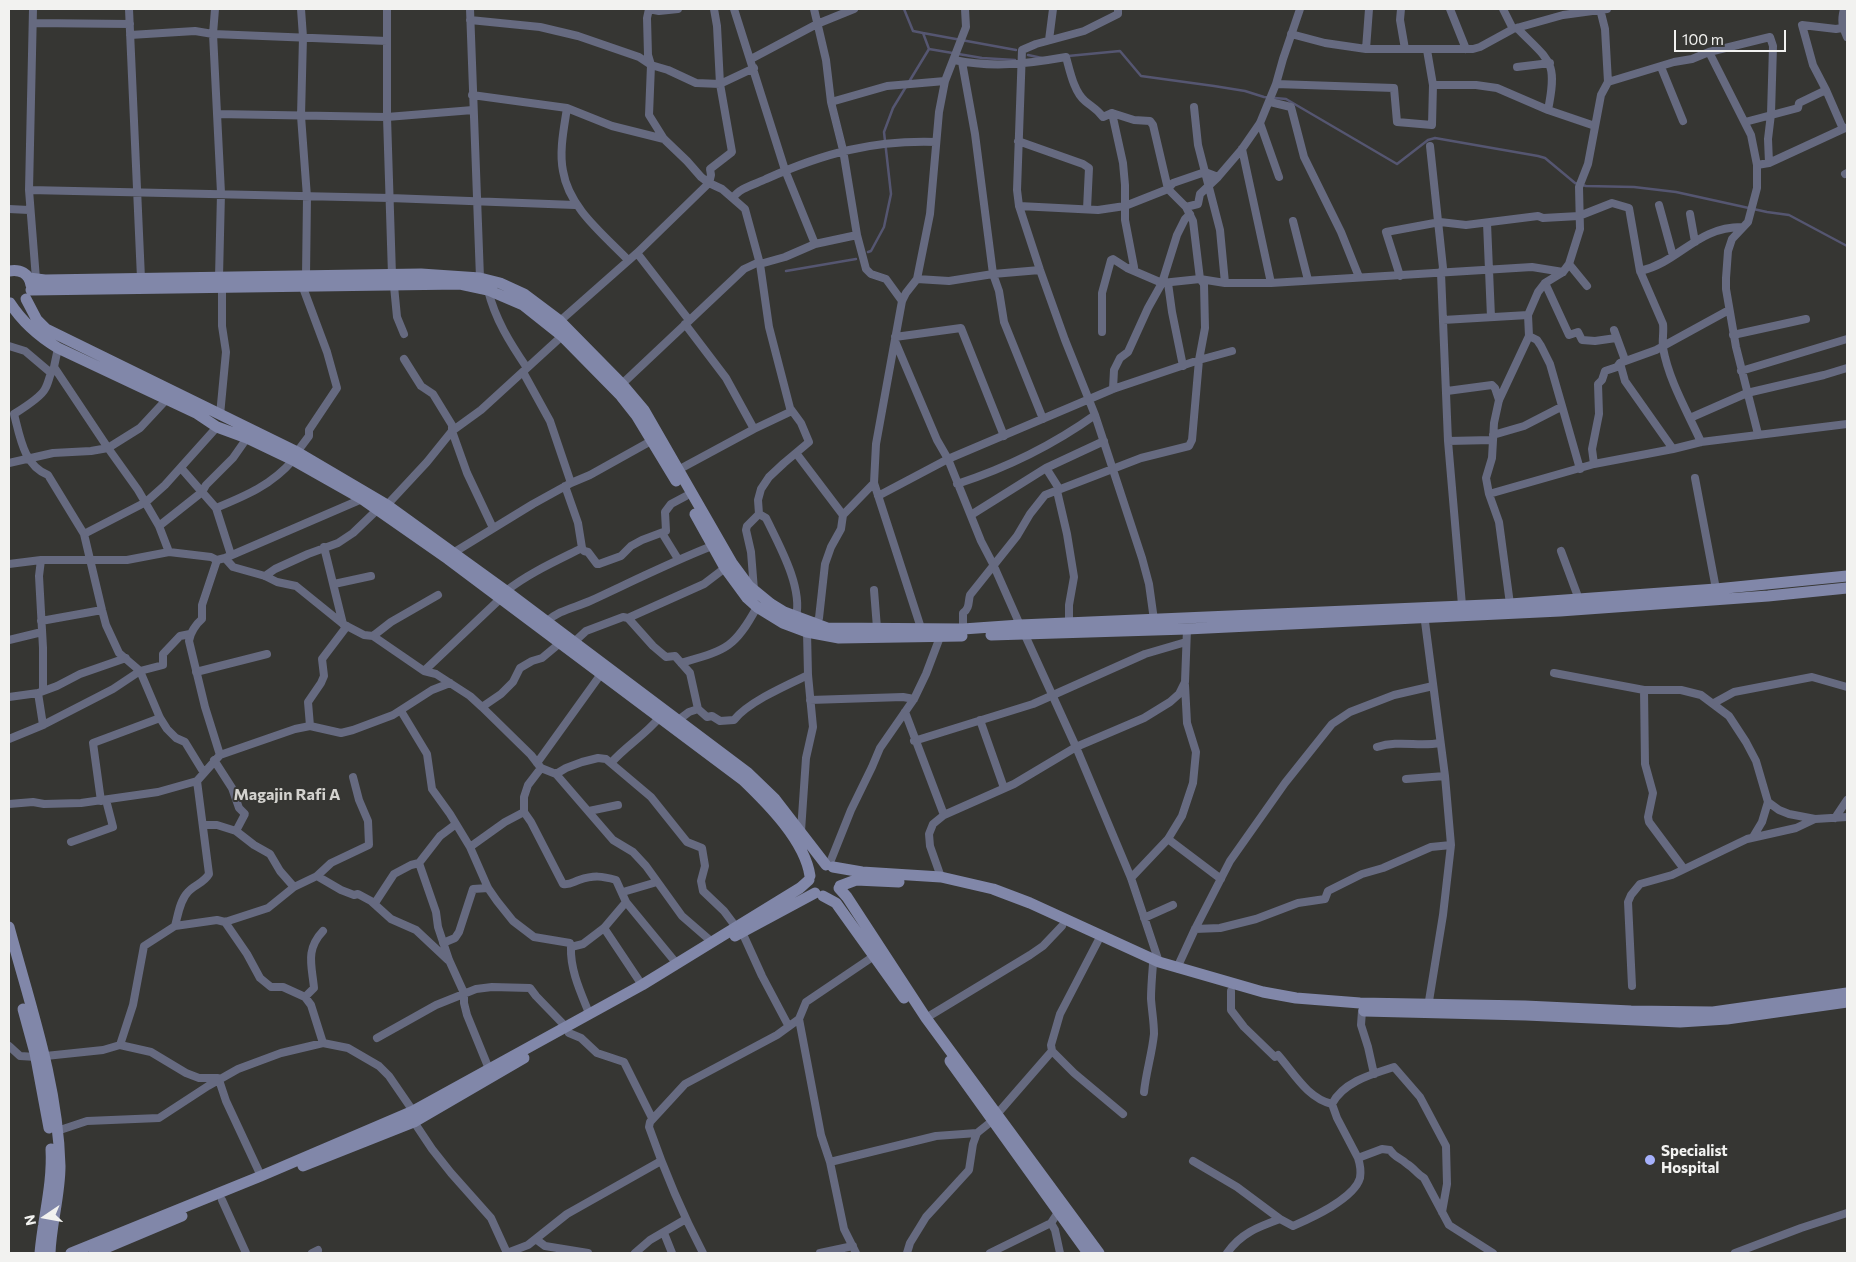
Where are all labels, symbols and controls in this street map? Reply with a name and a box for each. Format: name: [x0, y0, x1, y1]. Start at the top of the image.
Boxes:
scale bar: [1676, 20, 1788, 52]
text: 100 m: [1682, 30, 1724, 48]
district label: Magajin Rafi A: [233, 785, 341, 805]
place label: Specialist Hospital: [1661, 1142, 1728, 1177]
marker: Specialist Hospital: [1643, 1153, 1657, 1167]
north arrow: [20, 1192, 70, 1242]
text: N: [20, 1213, 39, 1227]

